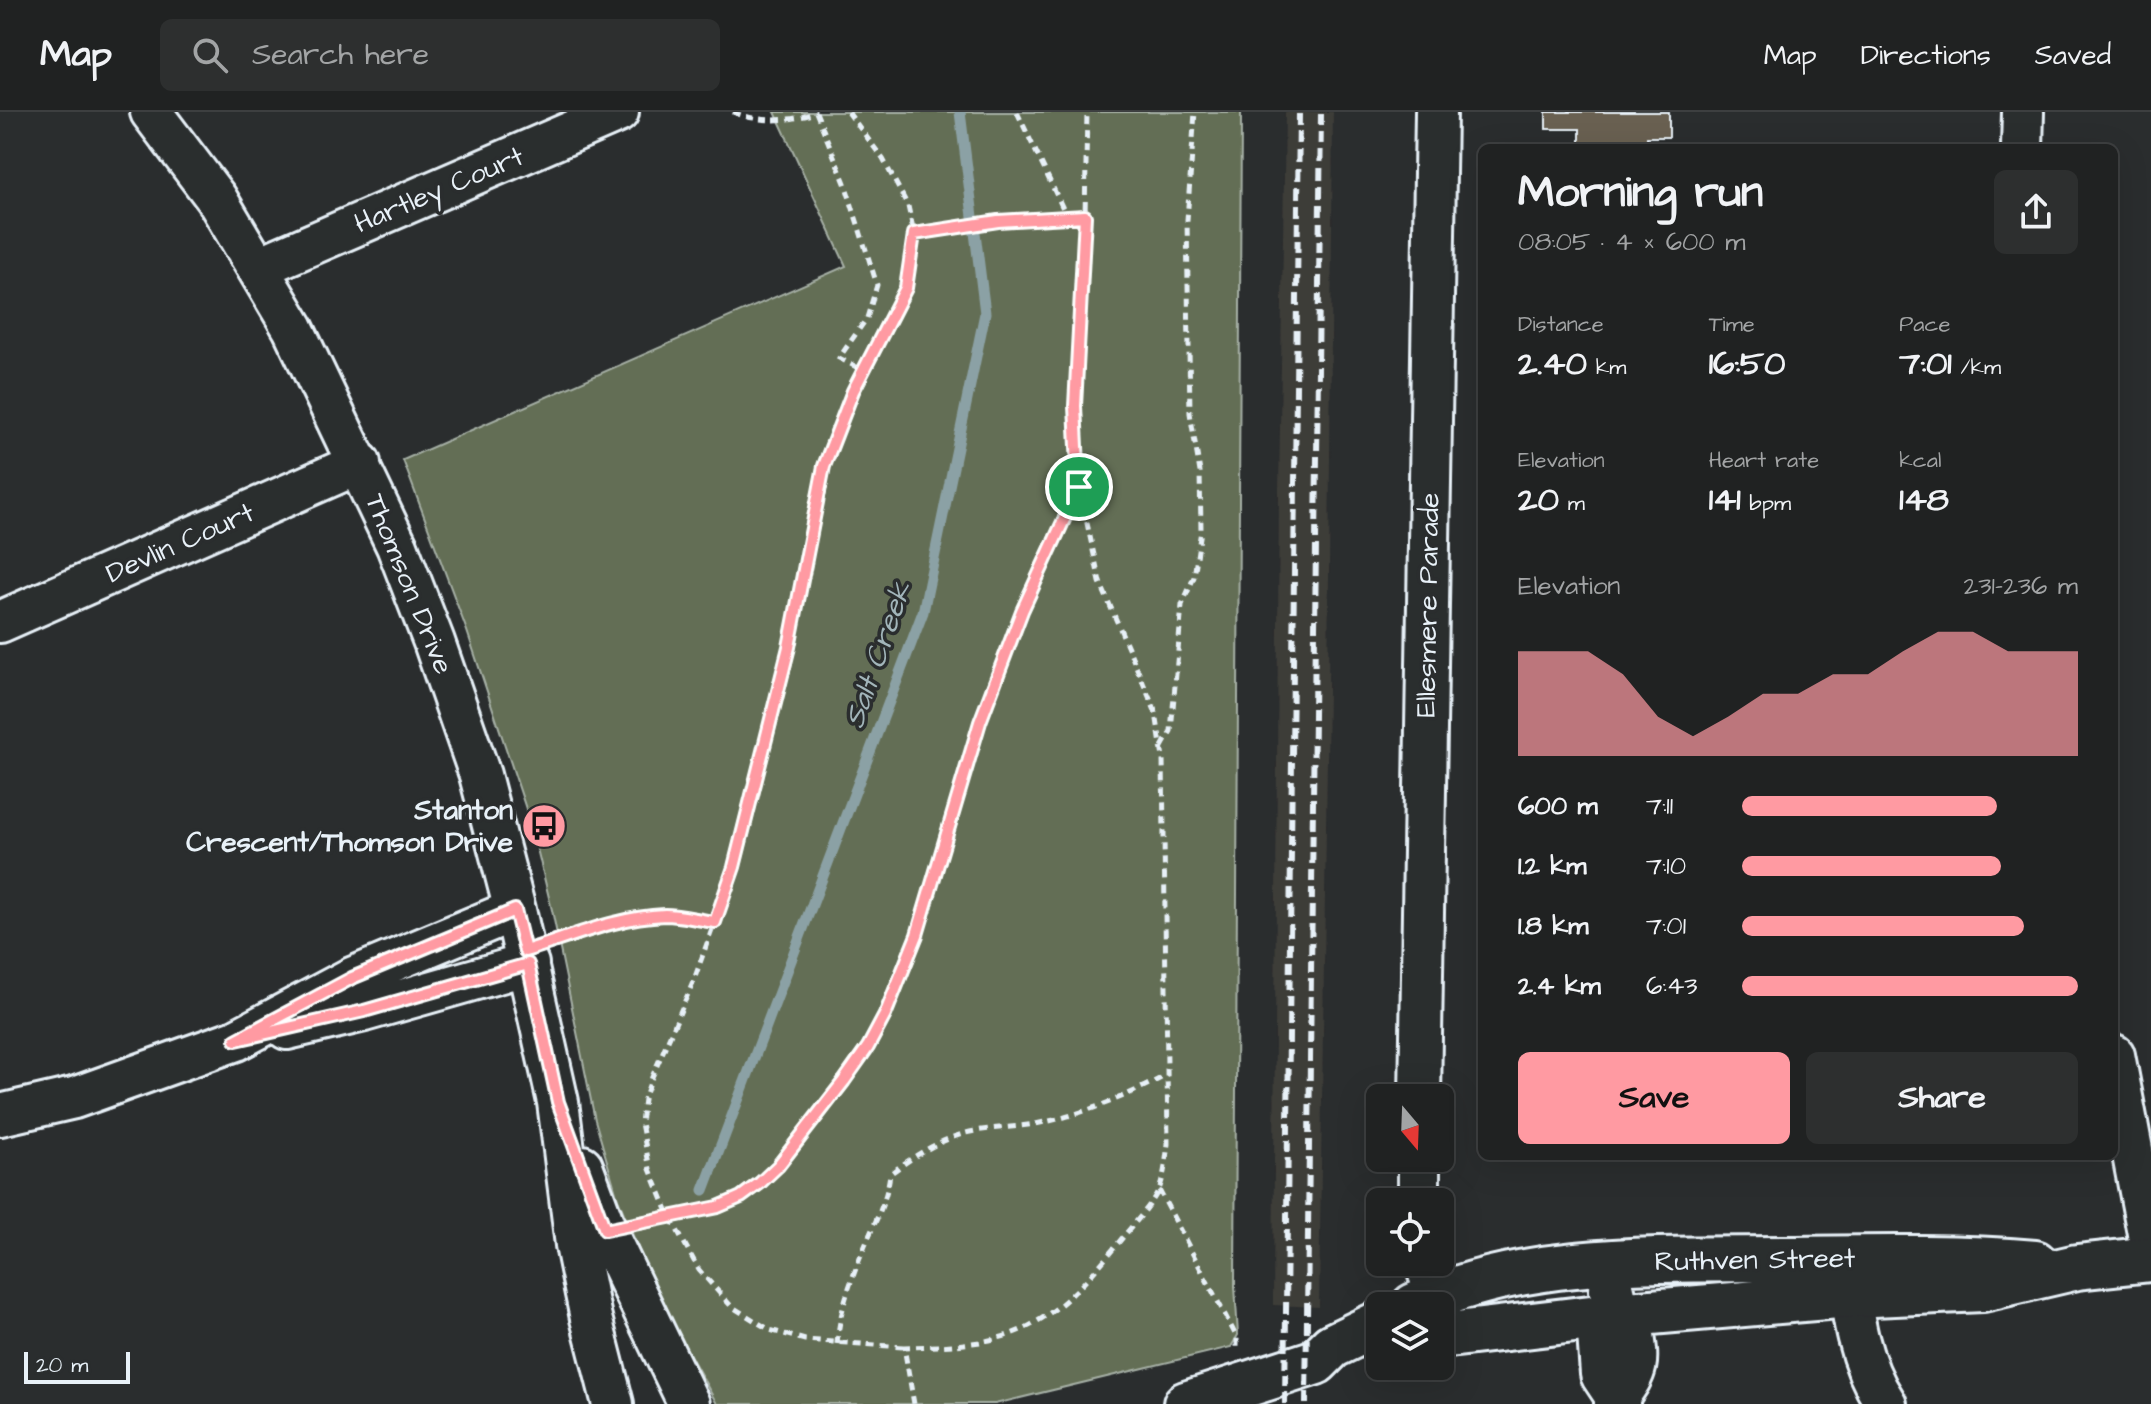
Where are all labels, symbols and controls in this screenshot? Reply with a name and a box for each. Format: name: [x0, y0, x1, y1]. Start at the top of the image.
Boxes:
search box: [160, 19, 720, 91]
text: Map: [40, 29, 112, 81]
icon: search: [188, 33, 232, 77]
text: Search here: [252, 34, 429, 76]
text: Map: [1764, 36, 1817, 75]
text: Directions: [1861, 36, 1991, 75]
text: Saved: [2035, 36, 2111, 75]
street label: Hartley Court: [348, 136, 531, 245]
text: Morning run: [1518, 163, 1763, 224]
button: share: [1994, 170, 2078, 254]
text: 08:05 · 4 × 600 m: [1518, 224, 1745, 260]
text: Distance: [1518, 309, 1604, 340]
text: Time: [1709, 309, 1755, 340]
text: Pace: [1899, 309, 1950, 340]
text: 2.40: [1518, 340, 1587, 388]
text: 16:50: [1709, 340, 1786, 388]
text: 7:01: [1899, 340, 1952, 388]
text: km: [1587, 352, 1626, 383]
text: /km: [1952, 352, 2001, 383]
text: Elevation: [1518, 445, 1605, 476]
text: Heart rate: [1709, 445, 1819, 476]
text: kcal: [1899, 445, 1941, 476]
pin: [1045, 453, 1113, 521]
icon: arrive: [1057, 465, 1101, 509]
text: 20: [1518, 476, 1559, 524]
text: 141: [1709, 476, 1741, 524]
text: 148: [1899, 476, 1949, 524]
street label: Thomson Drive: [355, 488, 463, 680]
text: m: [1559, 488, 1585, 519]
text: bpm: [1741, 488, 1791, 519]
street label: Ellesmere Parade: [1407, 492, 1449, 718]
street label: Devlin Court: [100, 493, 261, 593]
text: Elevation: [1518, 568, 1620, 604]
text: 231–236 m: [1963, 568, 2078, 604]
water label: Salt Creek: [833, 576, 923, 734]
text: 600 m: [1518, 788, 1598, 824]
text: 7:11: [1646, 788, 1673, 824]
place label: Stanton Crescent/Thomson Drive: [186, 791, 513, 862]
bus stop icon: Stanton Crescent/Thomson Drive: [520, 802, 568, 850]
text: 1.2 km: [1518, 848, 1586, 884]
text: 7:10: [1646, 848, 1686, 884]
text: 1.8 km: [1518, 908, 1588, 944]
text: 7:01: [1646, 908, 1686, 944]
text: 2.4 km: [1518, 968, 1601, 1004]
text: 6:43: [1646, 968, 1698, 1004]
button: Save: [1518, 1052, 1790, 1144]
button: Share: [1806, 1052, 2078, 1144]
north arrow: [1366, 1084, 1454, 1172]
map controls: [1366, 1084, 1454, 1380]
button: locate: [1366, 1188, 1454, 1276]
street label: Ruthven Street: [1654, 1239, 1856, 1281]
button: layers: [1366, 1292, 1454, 1380]
scale bar: [24, 1348, 130, 1384]
text: 20 m: [36, 1350, 88, 1381]

